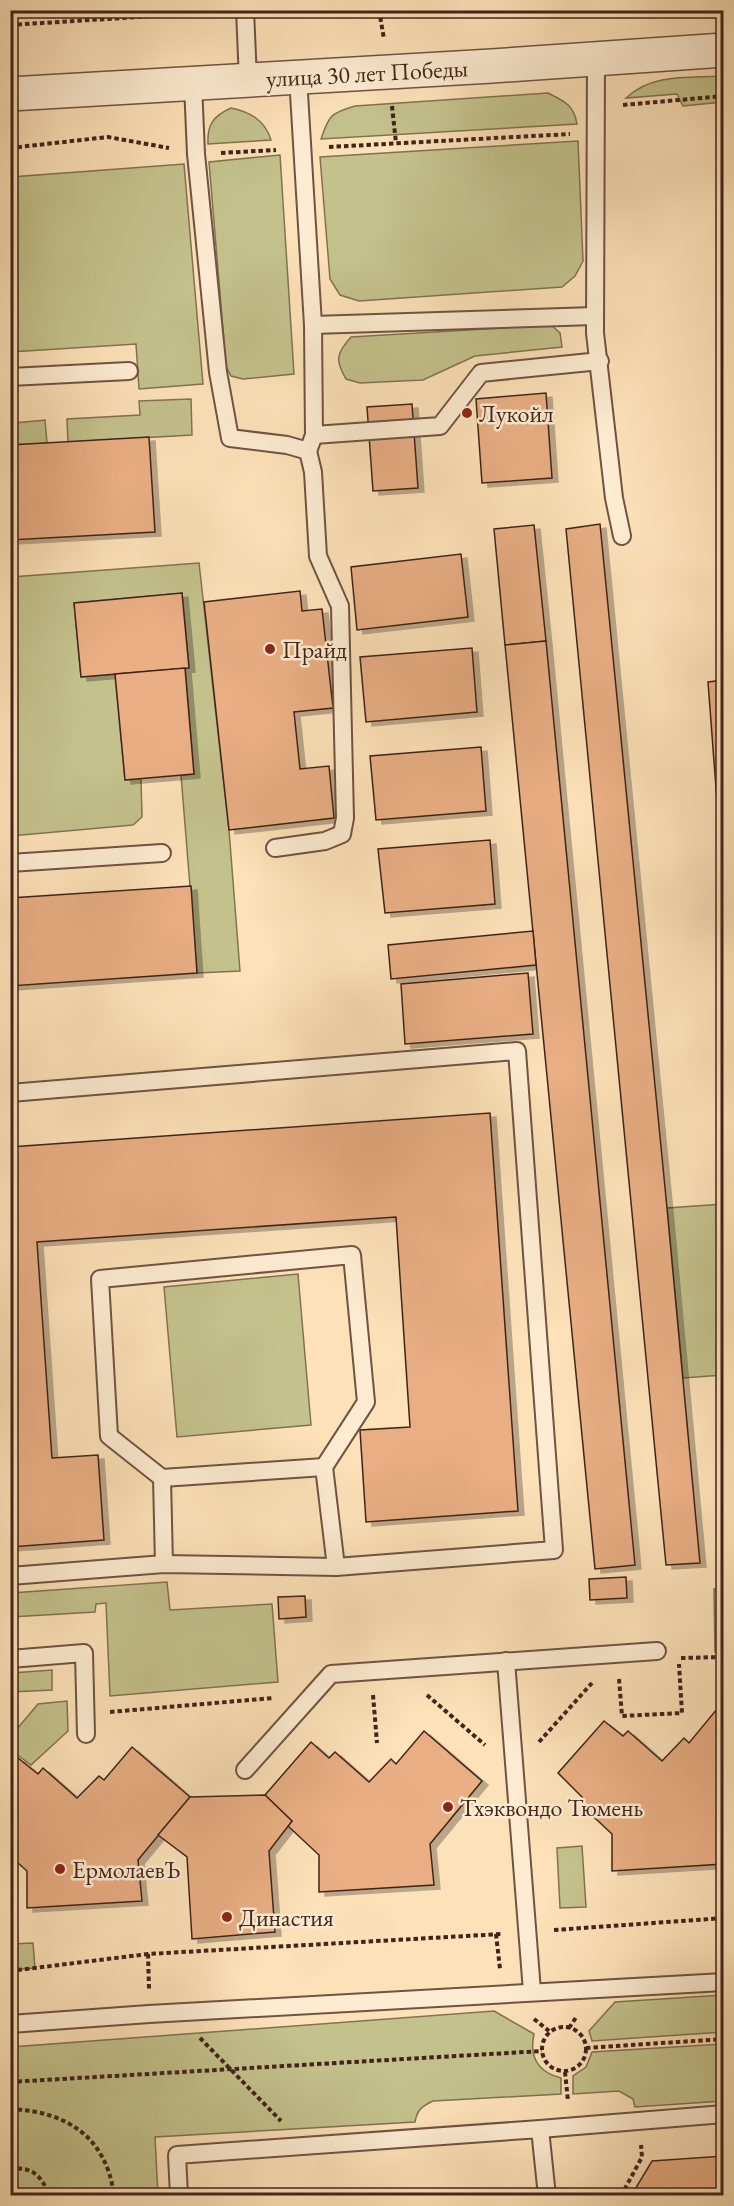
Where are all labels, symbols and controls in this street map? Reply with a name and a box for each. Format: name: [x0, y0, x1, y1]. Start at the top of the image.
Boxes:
street label: улица 30 лет Победы: [265, 52, 469, 94]
place label: Лукойл: [479, 398, 554, 429]
marker: Лукойл: [460, 406, 474, 420]
place label: Прайд: [282, 634, 347, 665]
marker: Прайд: [263, 642, 277, 656]
place label: Тхэквондо Тюмень: [460, 1792, 643, 1823]
marker: Тхэквондо Тюмень: [441, 1800, 455, 1814]
place label: ЕрмолаевЪ: [72, 1854, 180, 1885]
marker: ЕрмолаевЪ: [53, 1862, 67, 1876]
place label: Династия: [239, 1902, 334, 1933]
marker: Династия: [220, 1910, 234, 1924]

